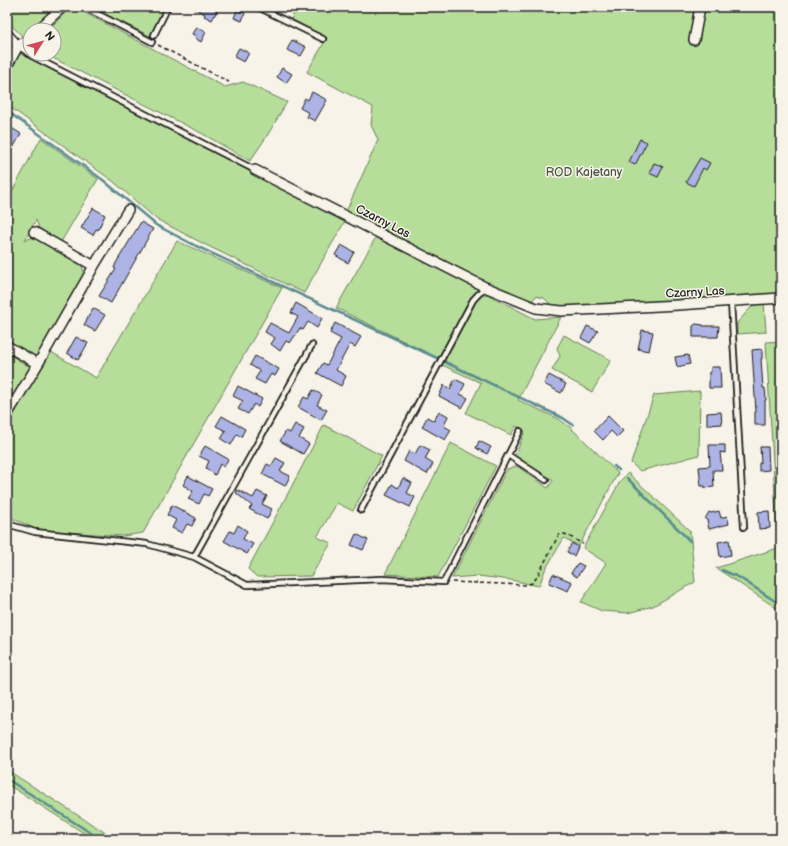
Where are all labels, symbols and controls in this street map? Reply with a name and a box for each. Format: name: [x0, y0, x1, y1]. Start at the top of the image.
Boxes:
north arrow: [22, 22, 62, 62]
text: N: [42, 29, 57, 43]
park label: ROD Kajetany: [546, 165, 623, 180]
street label: Czarny Las: [353, 201, 413, 242]
street label: Czarny Las: [665, 283, 725, 302]

